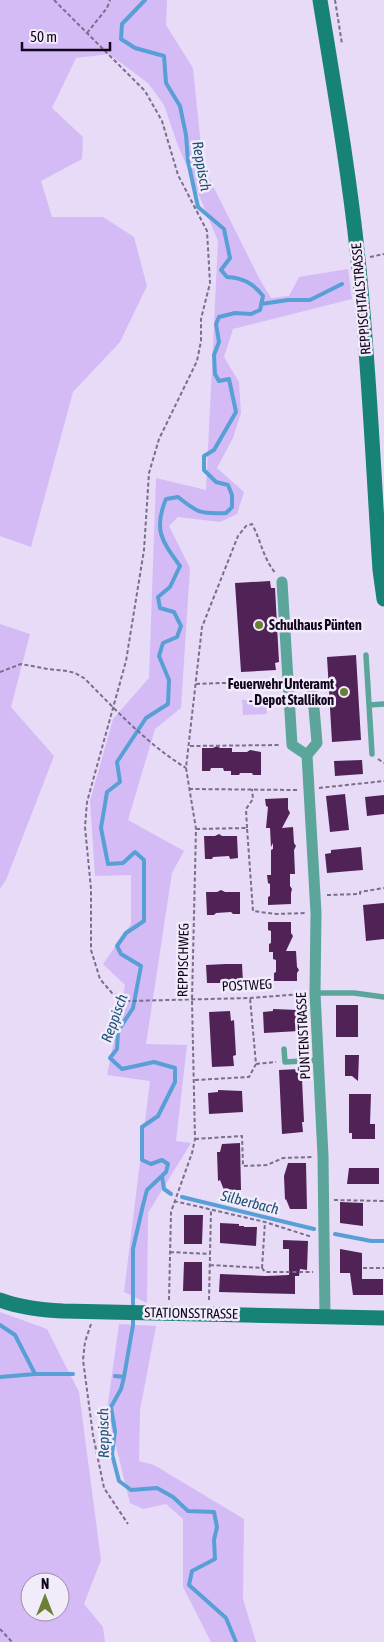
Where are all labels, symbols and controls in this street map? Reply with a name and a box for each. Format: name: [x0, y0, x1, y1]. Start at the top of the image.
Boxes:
scale bar: [22, 20, 110, 52]
text: 50 m: [30, 28, 57, 45]
water label: Reppisch: [189, 140, 215, 192]
street label: REPPISCHTALSTRASSE: [348, 242, 374, 356]
place label: Schulhaus Pünten: [269, 617, 362, 633]
marker: Schulhaus Pünten: [253, 619, 265, 631]
place label: Feuerwehr Unteramt - Depot Stallikon: [228, 676, 334, 708]
marker: Feuerwehr Unteramt - Depot Stallikon: [338, 686, 350, 698]
street label: REPPISCHWEG: [174, 923, 192, 997]
street label: POSTWEG: [221, 976, 273, 994]
water label: Reppisch: [97, 992, 131, 1044]
street label: PÜNTENSTRASSE: [293, 992, 313, 1080]
water label: Silberbach: [218, 1186, 281, 1217]
street label: STATIONSSTRASSE: [144, 1304, 238, 1322]
water label: Reppisch: [94, 1408, 112, 1458]
north arrow: [20, 1572, 70, 1622]
text: N: [41, 1576, 49, 1592]

